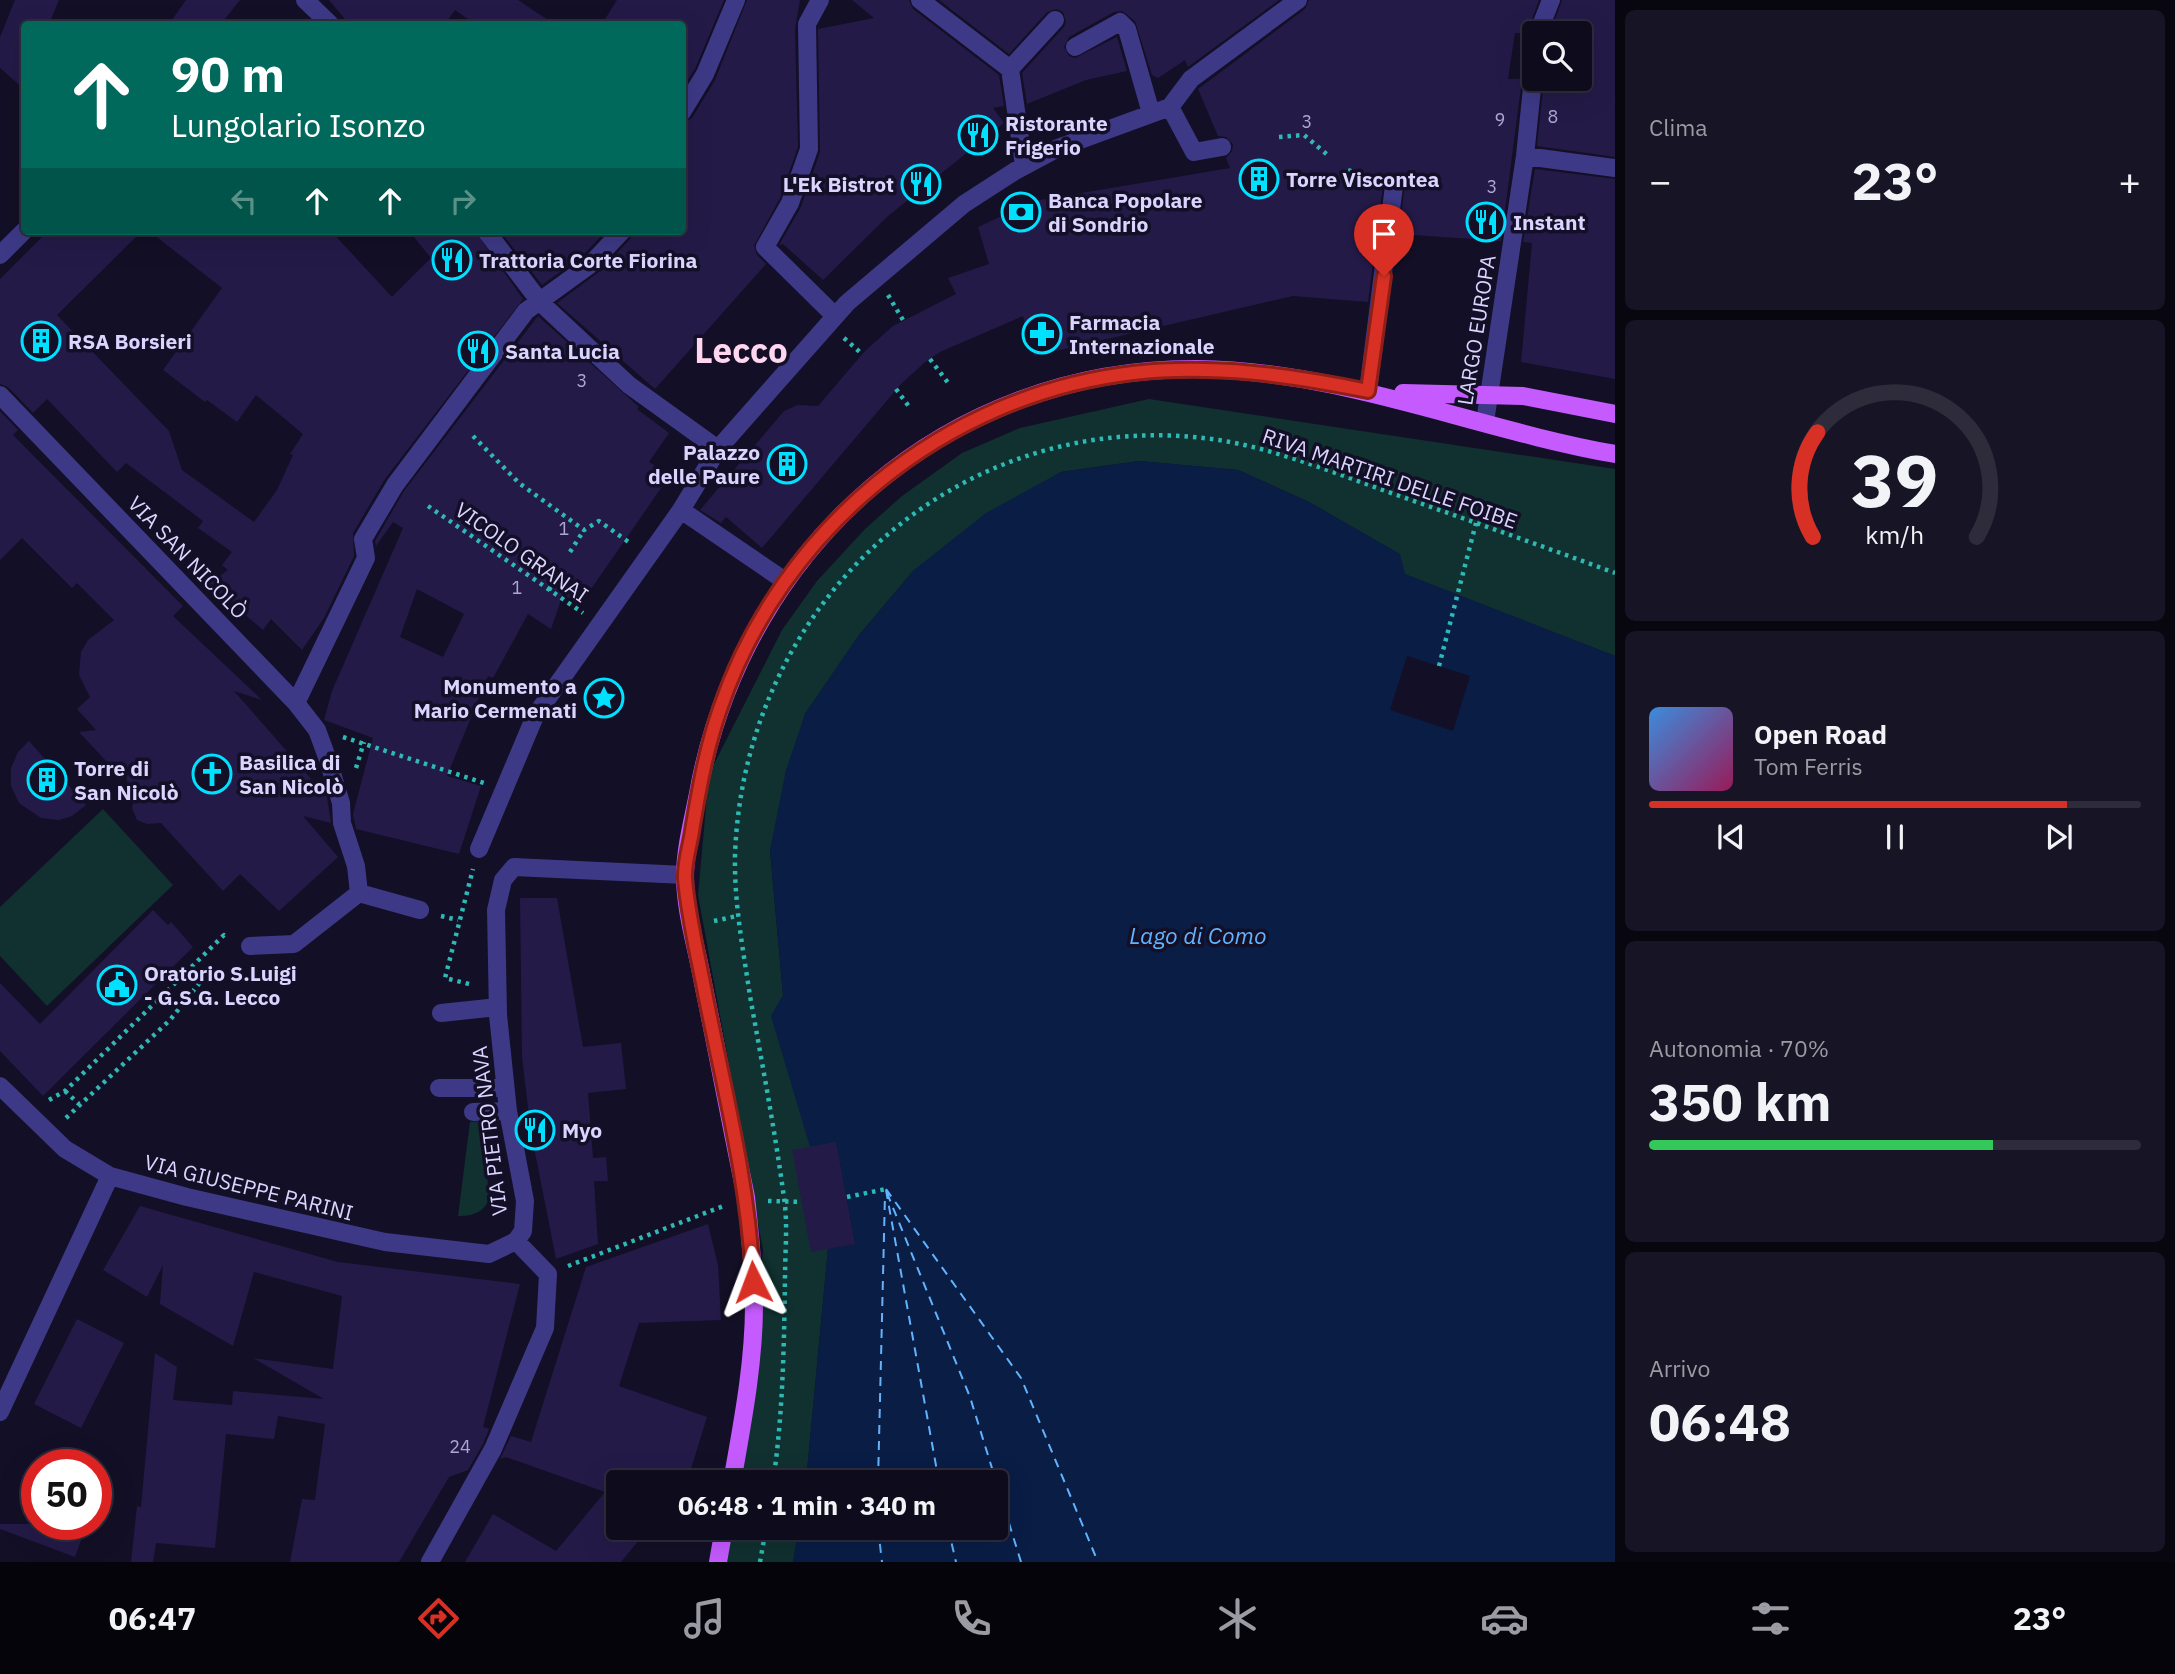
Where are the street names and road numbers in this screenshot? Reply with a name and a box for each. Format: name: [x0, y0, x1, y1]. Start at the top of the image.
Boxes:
street label: LARGO EUROPA: [1450, 253, 1502, 407]
street label: RIVA MARTIRI DELLE FOIBE: [1259, 421, 1521, 535]
street label: VIA SAN NICOLÒ: [122, 489, 254, 625]
street label: VICOLO GRANAI: [450, 496, 594, 608]
street label: VIA PIETRO NAVA: [465, 1044, 513, 1218]
street label: VIA GIUSEPPE PARINI: [142, 1147, 356, 1227]

